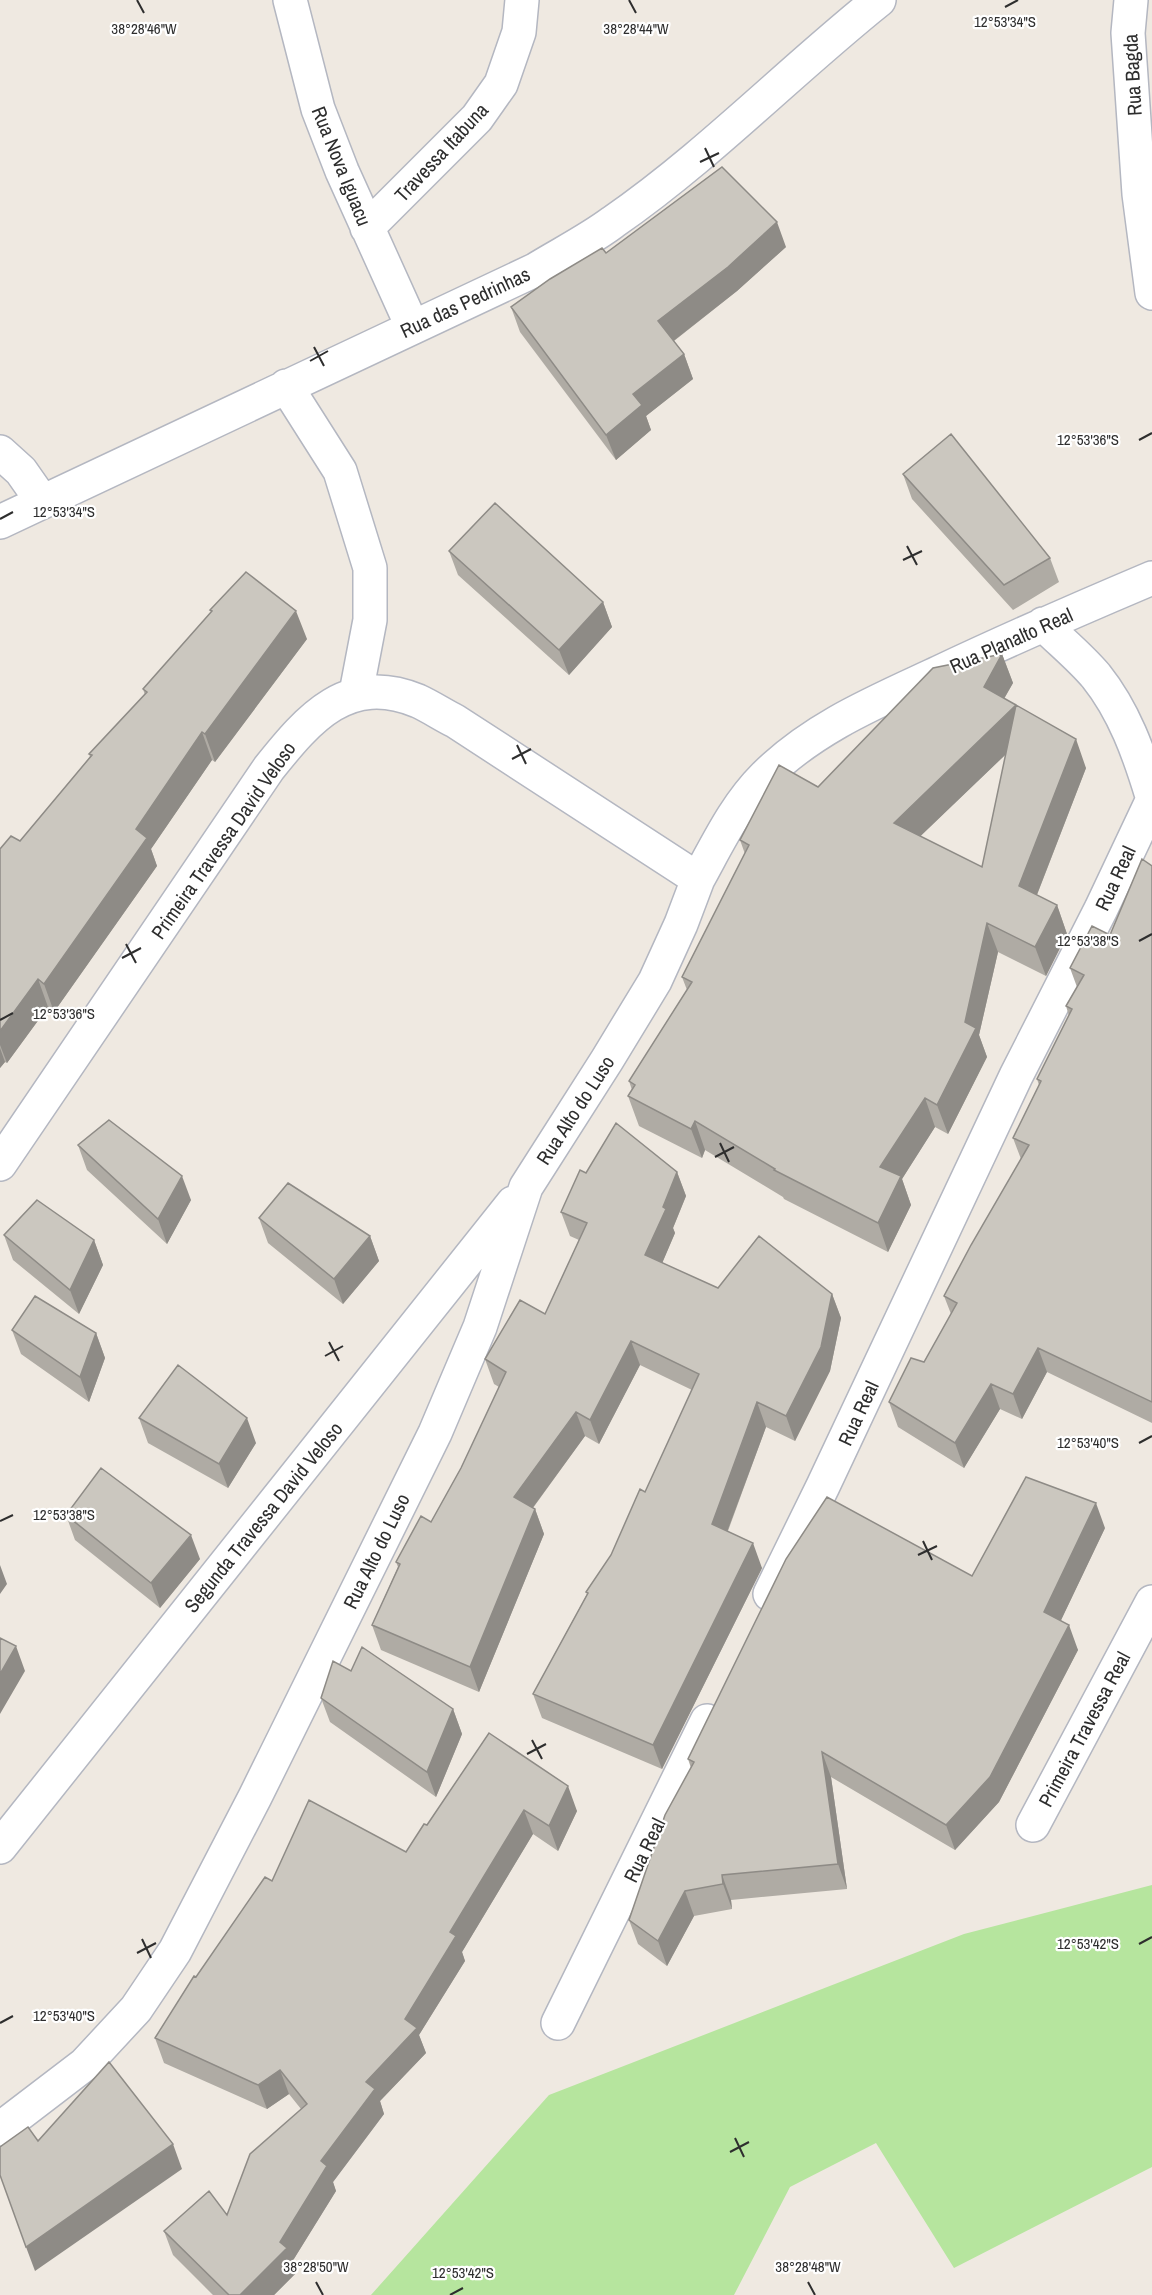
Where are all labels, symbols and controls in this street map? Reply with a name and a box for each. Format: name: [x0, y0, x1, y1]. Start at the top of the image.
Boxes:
text: 12°53'34"S: [974, 11, 1036, 32]
text: 38°28'46"W: [111, 18, 177, 39]
text: 38°28'44"W: [603, 18, 669, 39]
street label: Rua Bagda: [1116, 33, 1148, 117]
street label: Travessa Itabuna: [388, 97, 494, 207]
street label: Rua Nova Iguacu: [306, 102, 378, 230]
street label: Rua das Pedrinhas: [396, 260, 534, 344]
text: 12°53'36"S: [1057, 429, 1119, 450]
text: 12°53'34"S: [33, 501, 95, 522]
street label: Rua Planalto Real: [945, 601, 1077, 679]
street label: Primeira Travessa David Veloso: [144, 736, 302, 944]
street label: Rua Real: [1088, 841, 1142, 915]
text: 12°53'38"S: [1057, 930, 1119, 951]
text: 12°53'36"S: [33, 1003, 95, 1024]
street label: Rua Alto do Luso: [530, 1050, 620, 1170]
street label: Rua Real: [831, 1376, 885, 1450]
street label: Segunda Travessa David Veloso: [178, 1416, 348, 1618]
text: 12°53'40"S: [1057, 1432, 1119, 1453]
street label: Rua Alto do Luso: [336, 1489, 416, 1613]
text: 12°53'38"S: [33, 1504, 95, 1525]
street label: Primeira Travessa Real: [1032, 1647, 1136, 1811]
street label: Rua Real: [617, 1813, 671, 1887]
text: 12°53'42"S: [1057, 1933, 1119, 1954]
text: 12°53'40"S: [33, 2005, 95, 2026]
text: 38°28'50"W: [283, 2256, 349, 2277]
text: 38°28'48"W: [775, 2256, 841, 2277]
text: 12°53'42"S: [432, 2262, 494, 2283]

